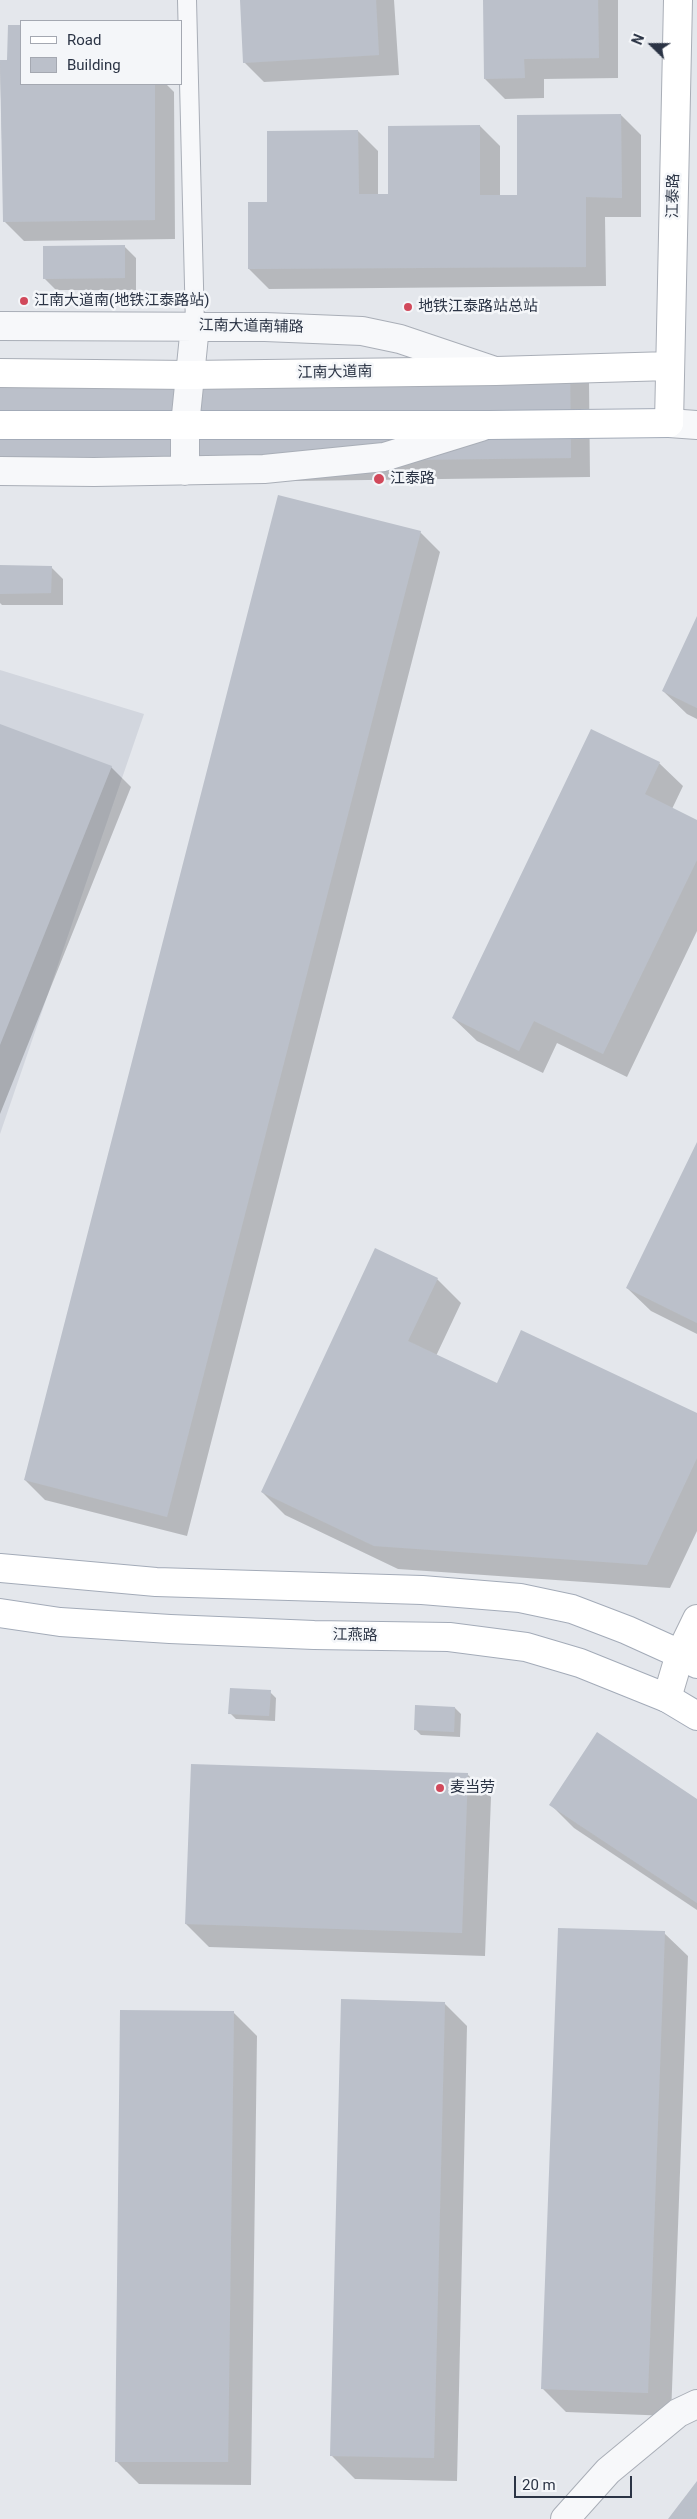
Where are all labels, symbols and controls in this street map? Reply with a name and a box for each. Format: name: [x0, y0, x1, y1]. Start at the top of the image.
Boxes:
legend: [20, 20, 182, 85]
north arrow: [627, 20, 677, 70]
text: Road: [67, 31, 101, 49]
text: N: [629, 32, 647, 47]
text: Building: [67, 56, 121, 74]
street label: 江泰路: [665, 173, 683, 219]
place label: 江南大道南(地铁江泰路站): [34, 292, 209, 310]
marker: 江南大道南(地铁江泰路站): [18, 295, 30, 307]
place label: 地铁江泰路站总站: [418, 298, 538, 316]
marker: 地铁江泰路站总站: [402, 301, 414, 313]
street label: 江南大道南辅路: [198, 317, 304, 337]
street label: 江南大道南: [297, 363, 373, 383]
place label: 江泰路: [390, 470, 435, 488]
marker: 江泰路: [372, 472, 386, 486]
street label: 江燕路: [332, 1627, 378, 1645]
place label: 麦当劳: [450, 1779, 495, 1797]
marker: 麦当劳: [434, 1782, 446, 1794]
scale bar: [517, 2466, 634, 2498]
text: 20 m: [522, 2476, 556, 2494]

